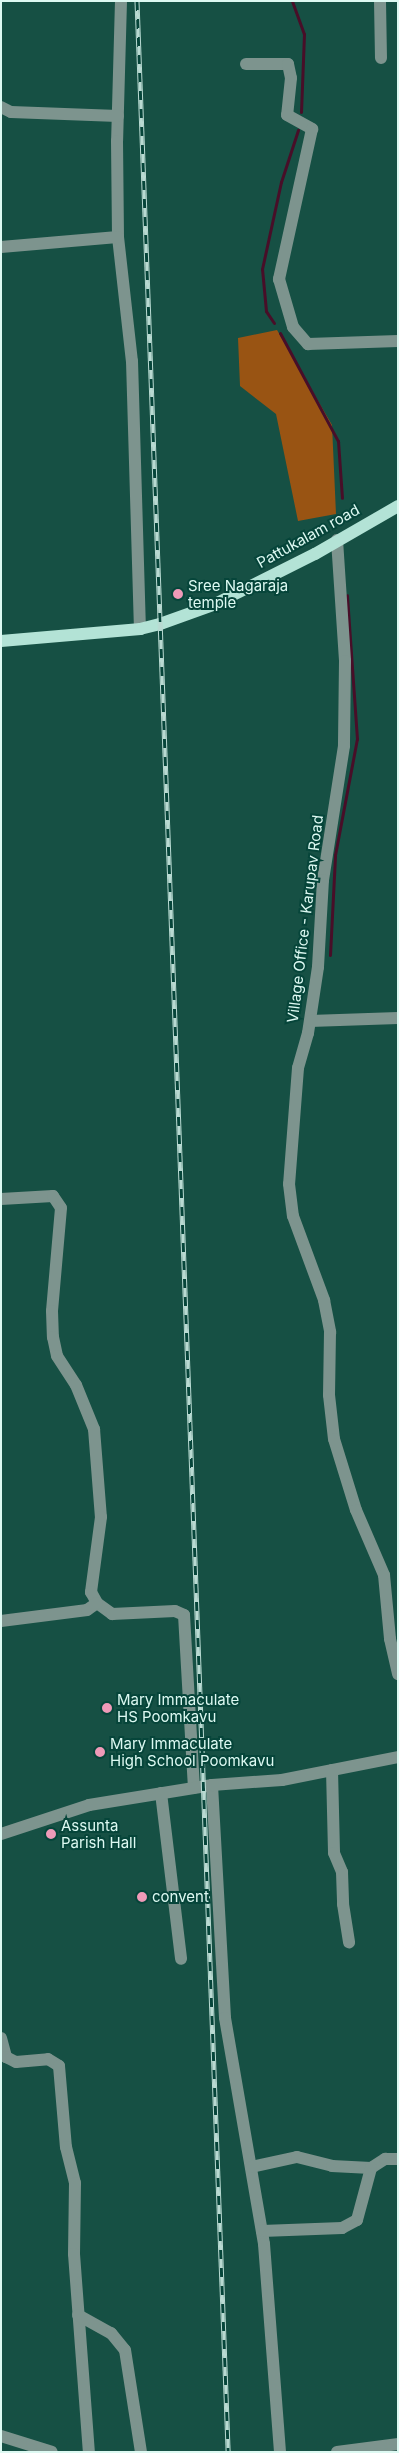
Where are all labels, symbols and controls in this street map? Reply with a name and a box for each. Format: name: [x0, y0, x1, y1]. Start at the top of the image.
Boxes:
street label: Pattukalam road: [254, 500, 362, 572]
place label: Sree Nagaraja temple: [188, 576, 288, 611]
marker: Sree Nagaraja temple: [172, 588, 184, 600]
street label: Village Office - Karupav Road: [283, 814, 327, 1024]
place label: Mary Immaculate HS Poomkavu: [117, 1690, 239, 1725]
marker: Mary Immaculate HS Poomkavu: [101, 1702, 113, 1714]
place label: Mary Immaculate High School Poomkavu: [110, 1734, 274, 1769]
marker: Mary Immaculate High School Poomkavu: [94, 1746, 106, 1758]
place label: Assunta Parish Hall: [61, 1816, 136, 1851]
marker: Assunta Parish Hall: [45, 1828, 57, 1840]
place label: convent: [152, 1888, 209, 1906]
marker: convent: [136, 1891, 148, 1903]

